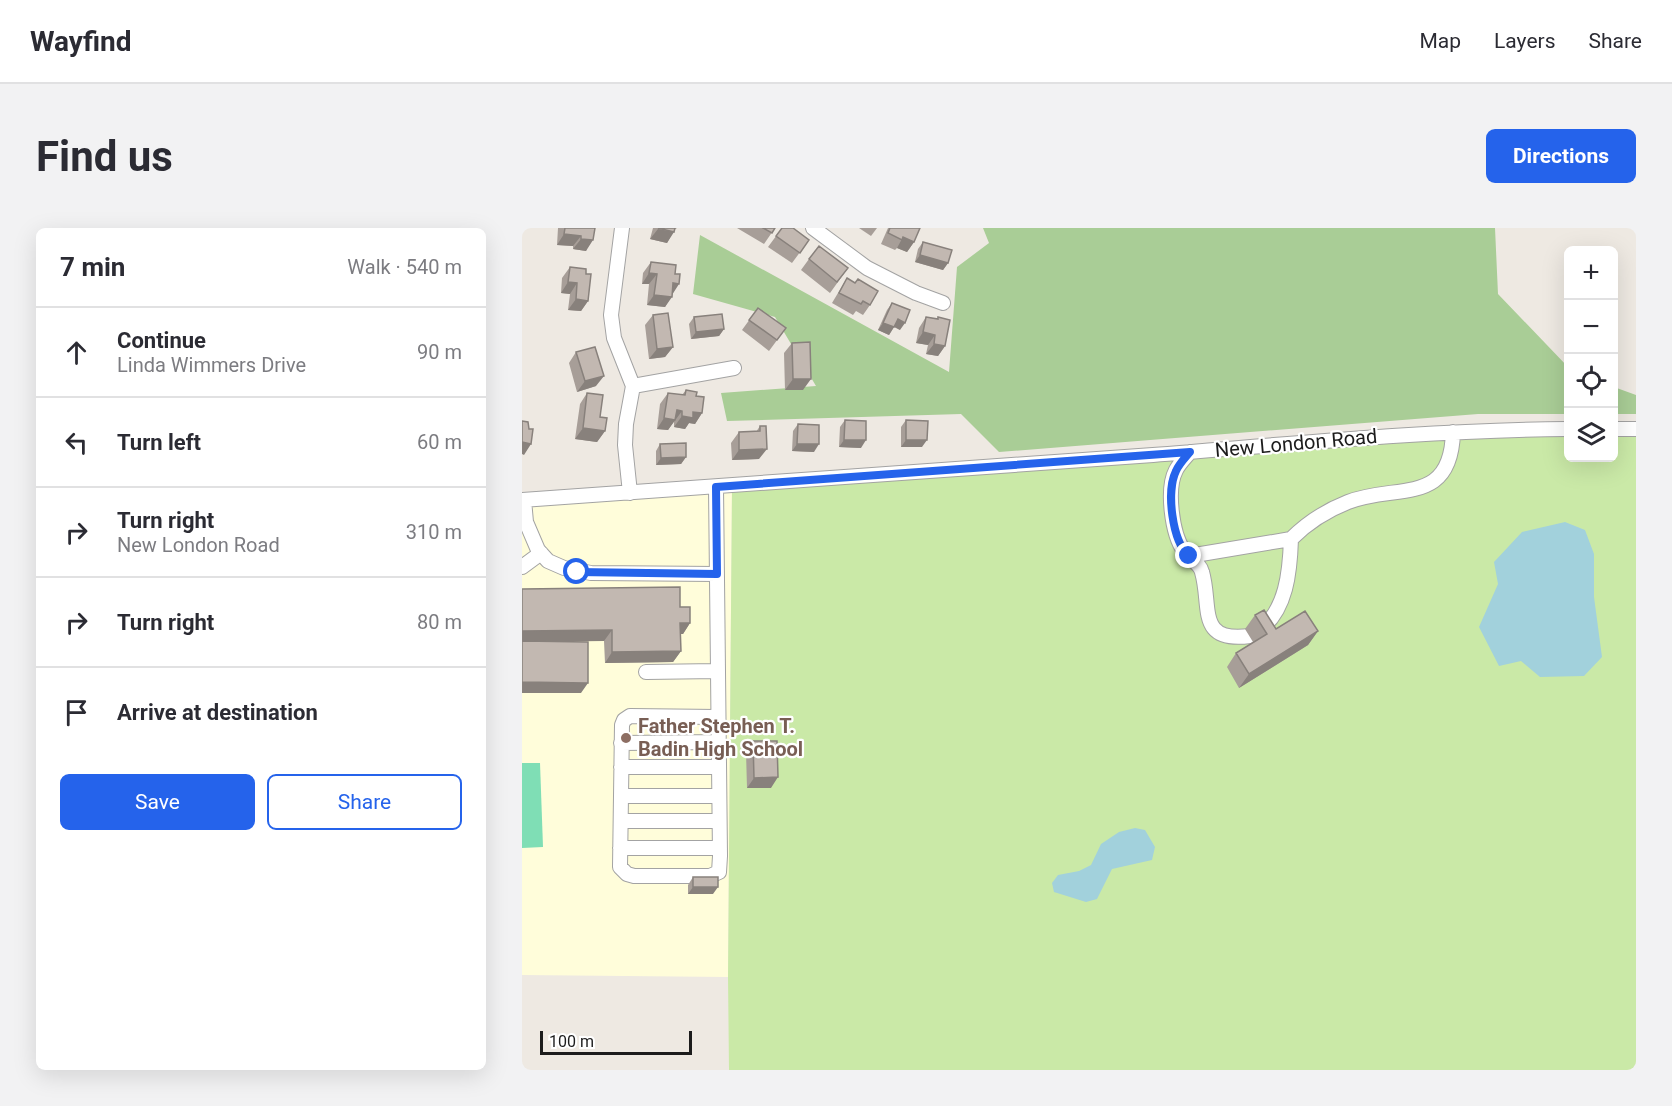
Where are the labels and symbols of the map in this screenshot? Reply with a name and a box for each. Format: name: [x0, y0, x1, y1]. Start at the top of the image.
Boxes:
street label: New London Road: [1214, 424, 1378, 462]
route end: [1175, 542, 1201, 568]
route start: [563, 558, 589, 584]
place label: Father Stephen T. Badin High School: [638, 714, 803, 761]
marker: Father Stephen T. Badin High School: [619, 731, 633, 745]
scale bar: [540, 1028, 692, 1056]

